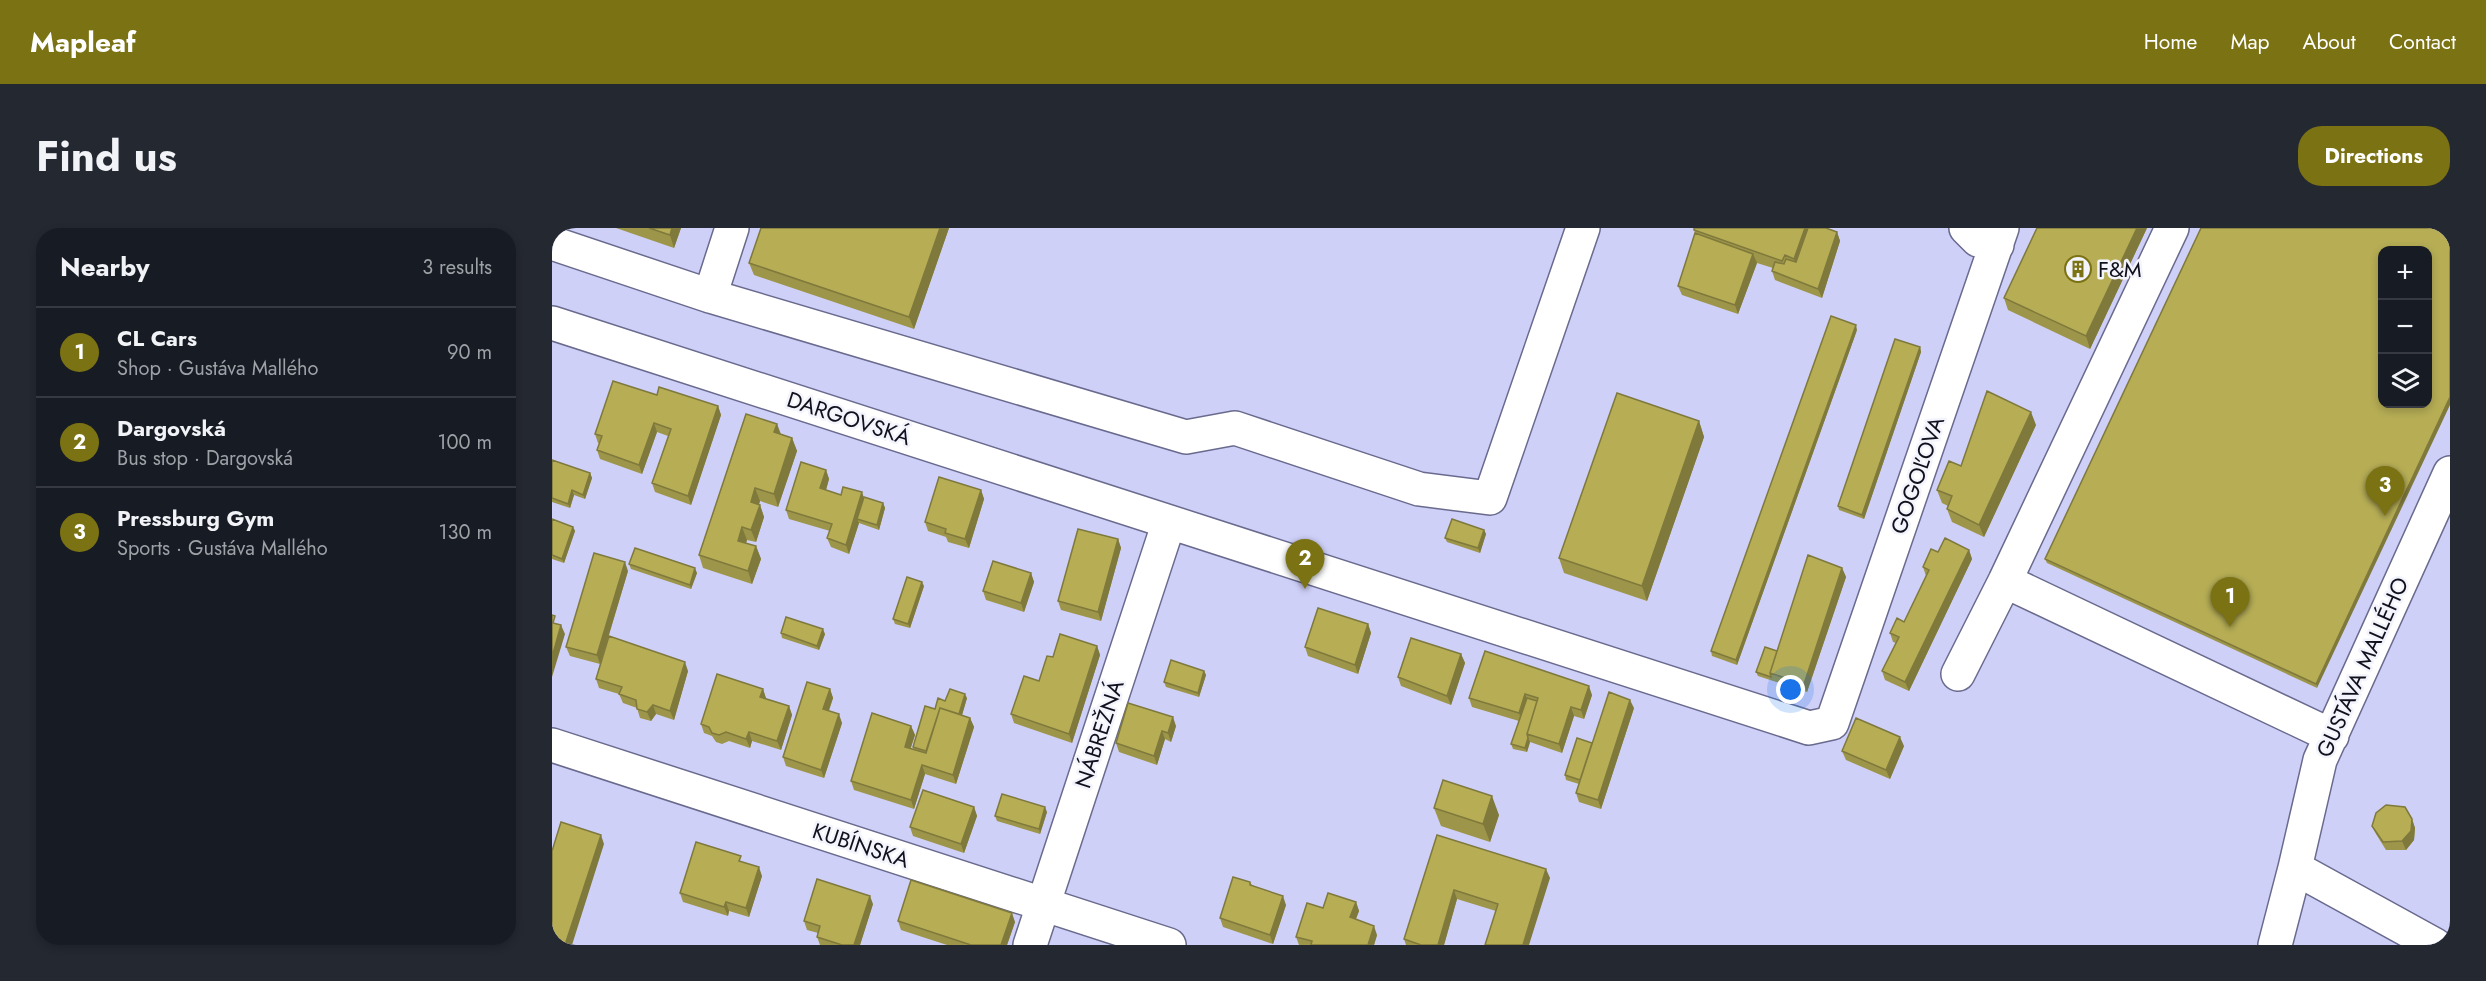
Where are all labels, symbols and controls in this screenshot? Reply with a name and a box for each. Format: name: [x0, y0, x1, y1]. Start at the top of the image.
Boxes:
text: Mapleaf: [30, 22, 136, 63]
text: Home: [2144, 27, 2197, 57]
text: Map: [2230, 27, 2270, 57]
text: About: [2303, 27, 2356, 57]
text: Contact: [2389, 27, 2456, 57]
text: Find us: [36, 126, 177, 187]
button: Directions: [2298, 126, 2450, 186]
map controls: [2378, 246, 2432, 408]
button: +: [2378, 246, 2432, 300]
text: Nearby: [60, 248, 149, 286]
text: 3 results: [422, 253, 492, 282]
place label: F&M: [2098, 253, 2142, 285]
building icon: F&M: [2063, 254, 2093, 284]
button: −: [2378, 300, 2432, 354]
text: CL Cars: [117, 322, 197, 354]
text: 1: [74, 338, 85, 367]
text: 90 m: [447, 338, 492, 367]
text: Shop · Gustáva Mallého: [117, 354, 318, 383]
button: layers: [2378, 354, 2432, 408]
street label: DARGOVSKÁ: [783, 383, 915, 453]
text: Dargovská: [117, 412, 226, 444]
street label: GOGOĽOVA: [1882, 412, 1952, 538]
text: 2: [73, 428, 86, 457]
text: 100 m: [437, 428, 492, 457]
text: Bus stop · Dargovská: [117, 444, 293, 473]
pin: 3: [2366, 466, 2404, 516]
text: Pressburg Gym: [117, 502, 274, 534]
text: 3: [73, 518, 86, 547]
text: 130 m: [438, 518, 492, 547]
text: Sports · Gustáva Mallého: [117, 534, 328, 563]
pin: 2: [1286, 540, 1324, 589]
street label: GUSTÁVA MALLÉHO: [2308, 572, 2416, 762]
pin: 1: [2210, 578, 2250, 627]
street label: NÁBREŽNÁ: [1067, 675, 1132, 792]
your location: [1776, 675, 1805, 704]
street label: KUBÍNSKA: [809, 814, 914, 876]

